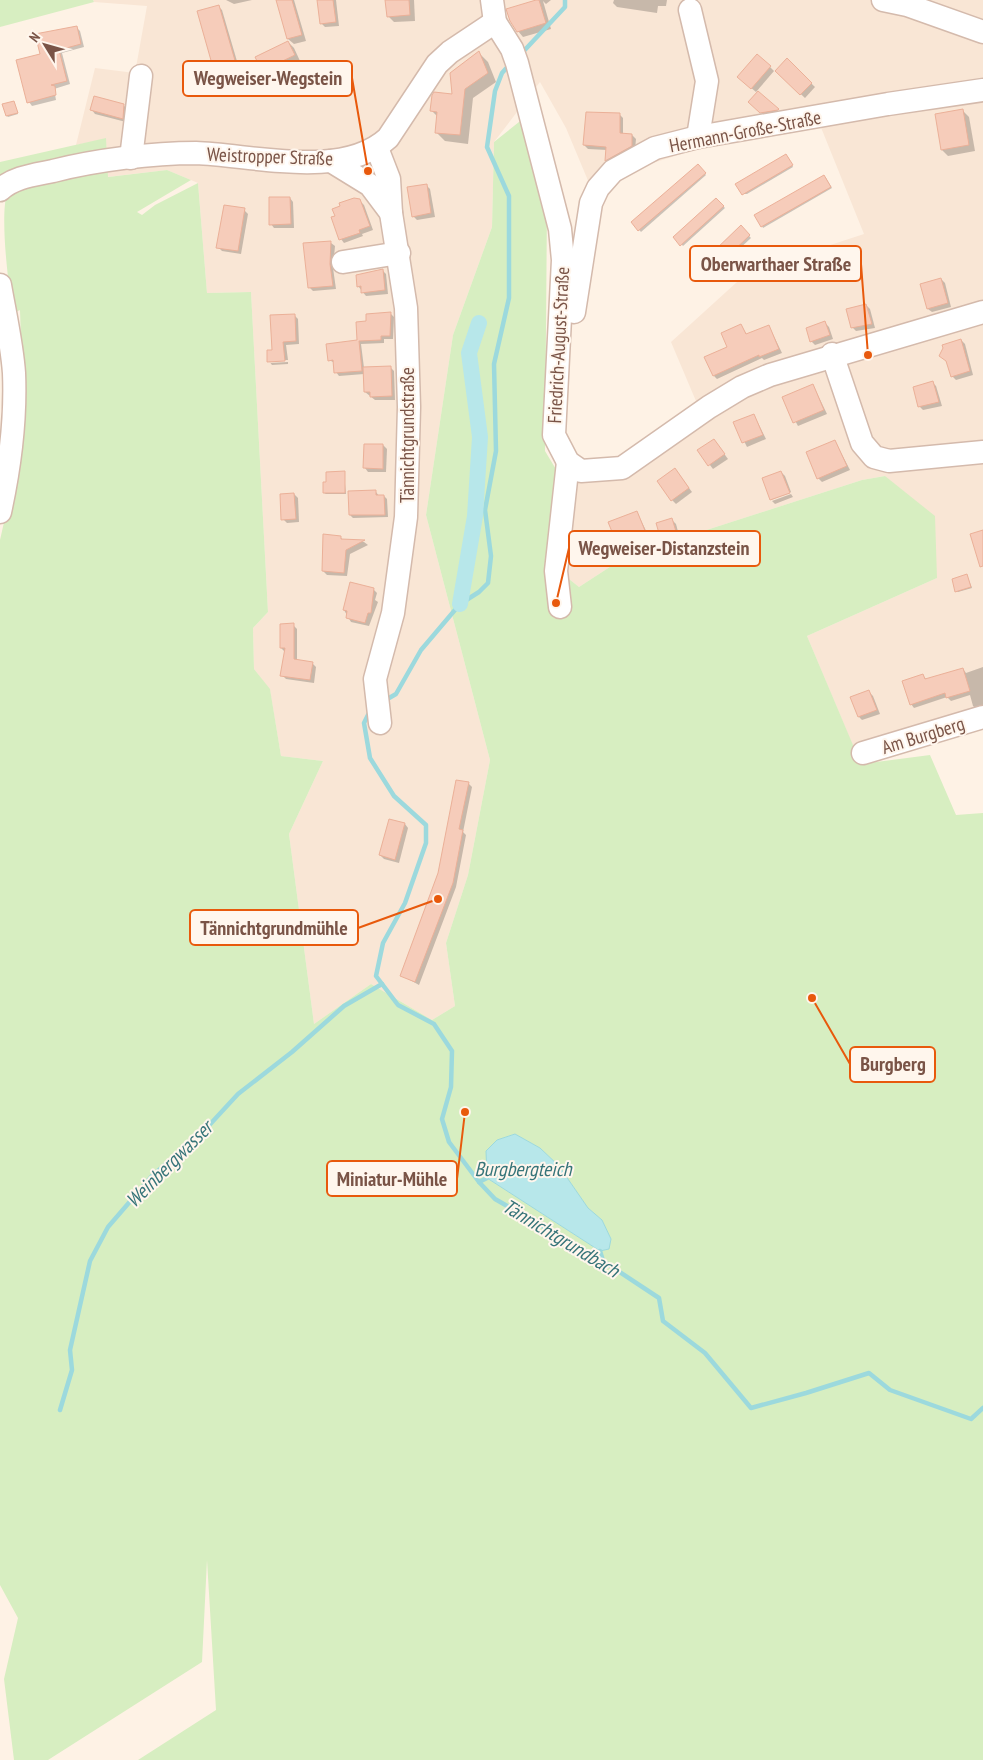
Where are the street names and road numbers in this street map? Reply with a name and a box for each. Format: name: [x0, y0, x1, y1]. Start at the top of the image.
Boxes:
street label: Hermann-Große-Straße: [667, 104, 823, 157]
street label: Weistropper Straße: [207, 142, 334, 170]
street label: Friedrich-August-Straße: [542, 266, 574, 424]
street label: Tännichtgrundstraße: [395, 367, 419, 503]
street label: Am Burgberg: [879, 711, 967, 759]

